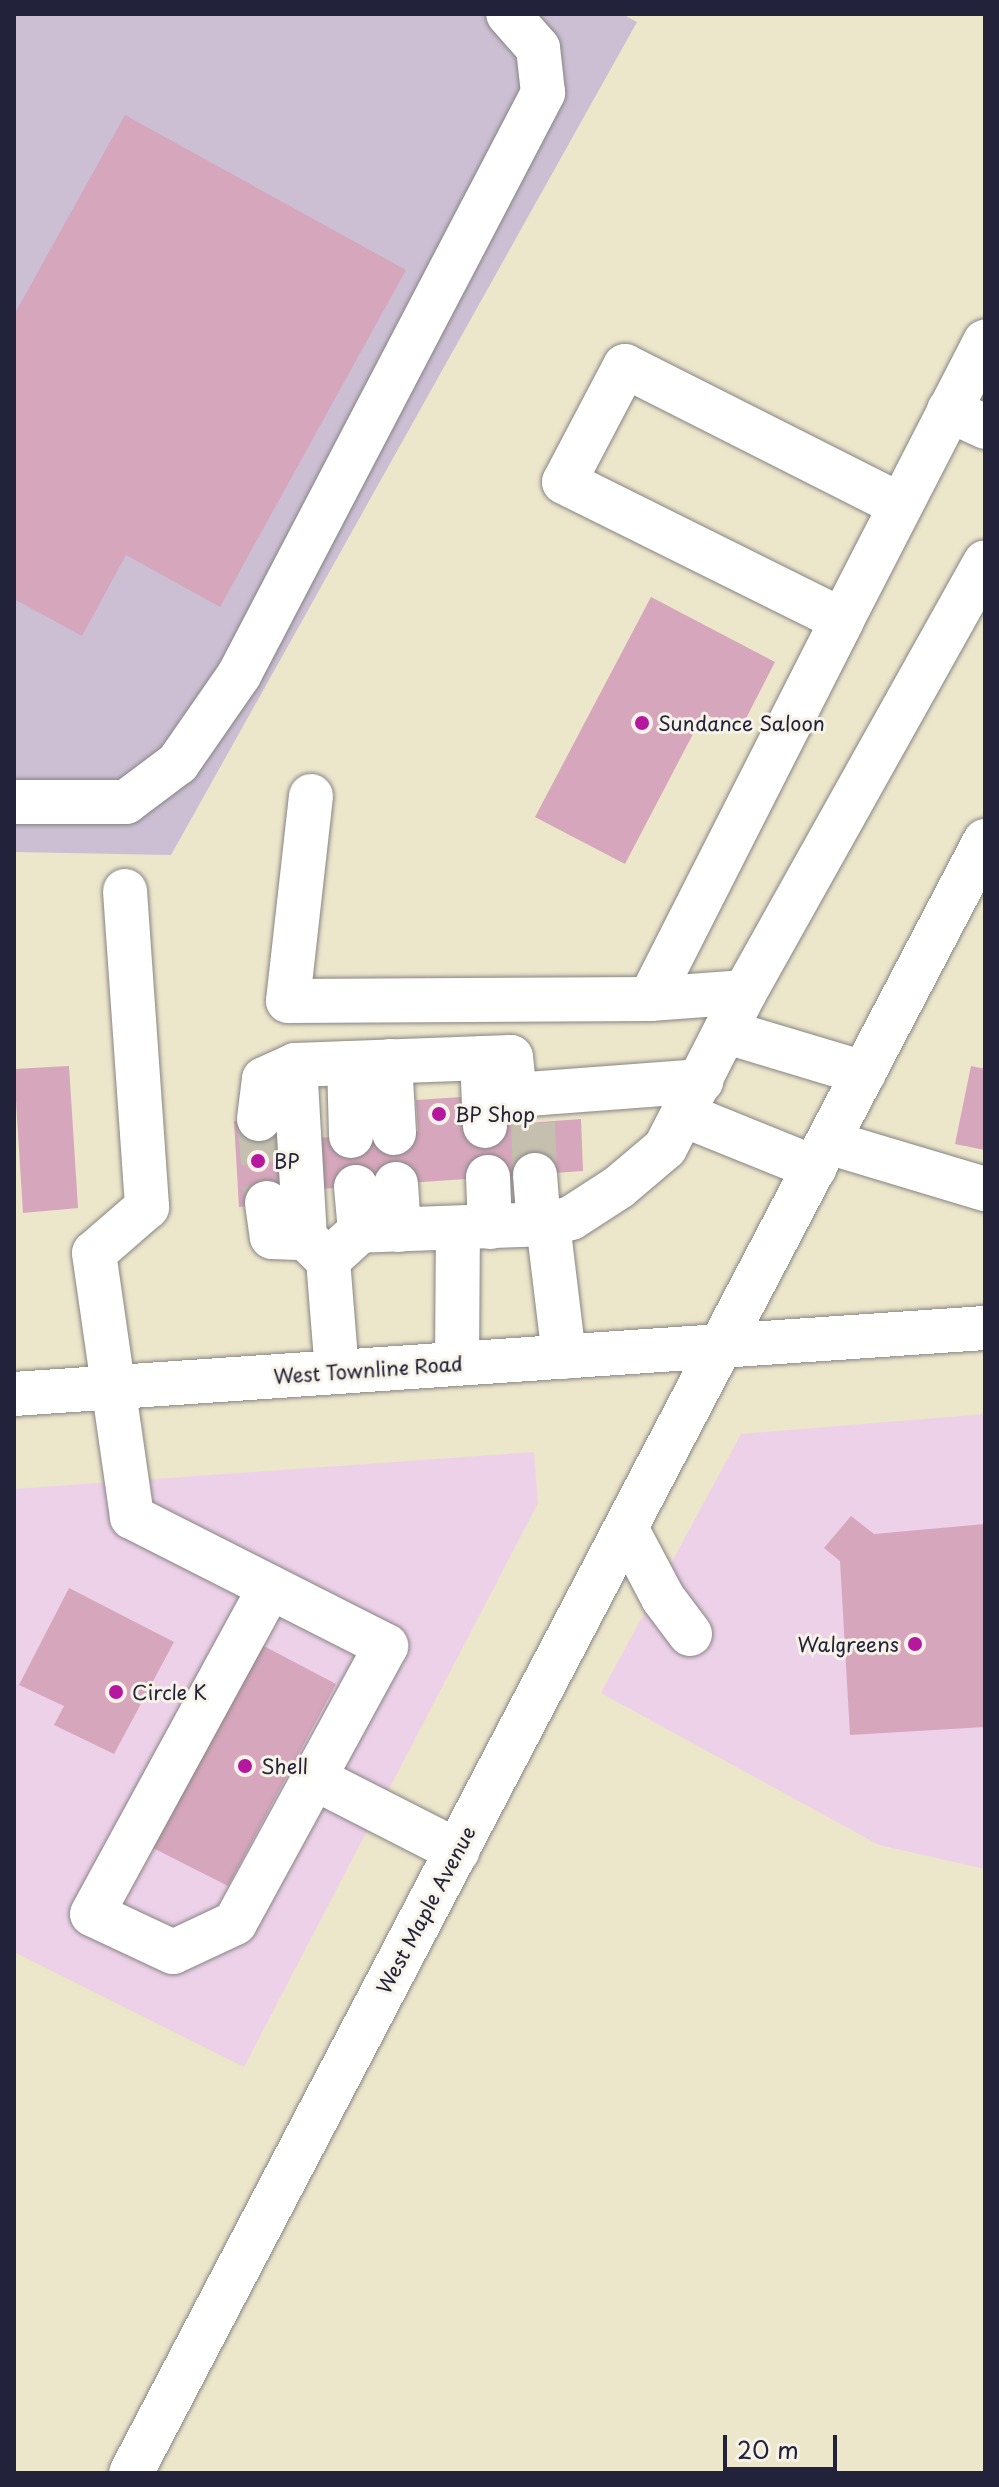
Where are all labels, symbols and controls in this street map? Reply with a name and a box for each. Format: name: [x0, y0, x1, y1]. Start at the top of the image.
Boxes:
place label: Sundance Saloon: [658, 711, 825, 735]
marker: Sundance Saloon: [633, 714, 651, 732]
place label: BP Shop: [455, 1102, 535, 1126]
marker: BP Shop: [430, 1105, 448, 1123]
place label: BP: [274, 1149, 300, 1173]
marker: BP: [249, 1152, 267, 1170]
street label: West Townline Road: [271, 1351, 465, 1389]
place label: Walgreens: [797, 1632, 899, 1656]
marker: Walgreens: [906, 1635, 924, 1653]
place label: Circle K: [132, 1680, 209, 1704]
marker: Circle K: [107, 1683, 125, 1701]
place label: Shell: [261, 1754, 308, 1778]
marker: Shell: [236, 1757, 254, 1775]
street label: West Maple Avenue: [371, 1822, 481, 1998]
scale bar: [727, 2419, 841, 2469]
text: 20 m: [737, 2431, 799, 2467]

